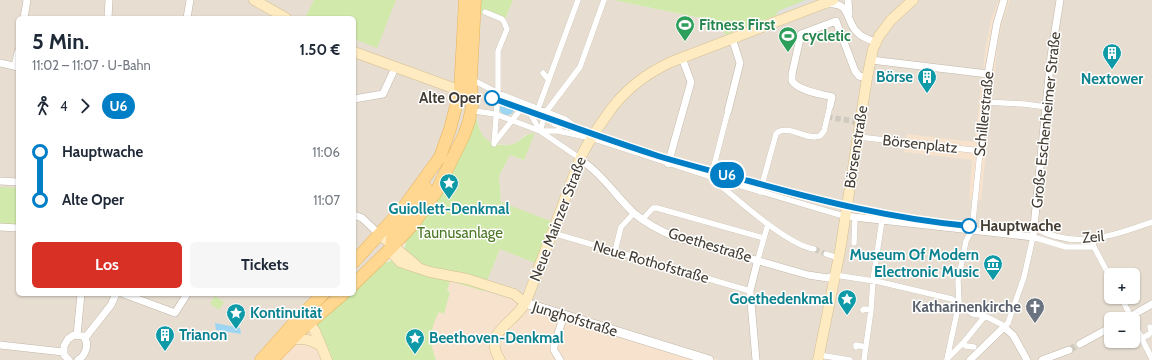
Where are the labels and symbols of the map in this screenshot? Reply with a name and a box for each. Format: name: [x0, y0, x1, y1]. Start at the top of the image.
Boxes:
sports icon: Fitness First: [674, 14, 696, 42]
place label: Fitness First: [699, 16, 775, 34]
sports icon: cycletic: [777, 25, 799, 53]
place label: cycletic: [802, 27, 851, 45]
street label: Große Eschenheimer Straße: [1028, 31, 1064, 209]
building icon: Nextower: [1101, 42, 1123, 70]
building icon: Börse: [916, 66, 938, 94]
place label: Börse: [876, 68, 913, 86]
street label: Schillerstraße: [971, 70, 997, 158]
place label: Nextower: [1081, 70, 1143, 88]
place label: Alte Oper: [419, 89, 481, 107]
marker: Alte Oper: [484, 90, 500, 106]
street label: Börsenstraße: [841, 104, 871, 190]
street label: Börsenplatz: [882, 131, 958, 157]
street label: Neue Mainzer Straße: [526, 154, 590, 284]
line badge: U6: [709, 162, 745, 188]
place icon: Guiollett-Denkmal: [438, 172, 460, 200]
place label: Guiollett-Denkmal: [389, 200, 509, 218]
place label: Hauptwache: [980, 217, 1062, 235]
marker: Hauptwache: [961, 218, 977, 234]
park label: Taunusanlage: [417, 224, 503, 242]
street label: Goethestraße: [666, 224, 754, 266]
street label: Zeil: [1081, 227, 1105, 247]
street label: Neue Rothofstraße: [591, 237, 711, 287]
place label: Museum Of Modern Electronic Music: [849, 246, 979, 281]
museum icon: Museum Of Modern Electronic Music: [982, 253, 1004, 281]
place icon: Goethedenkmal: [836, 288, 858, 316]
place label: Goethedenkmal: [729, 290, 833, 308]
church icon: Katharinenkirche: [1024, 296, 1046, 324]
street label: Junghofstraße: [529, 297, 620, 341]
place label: Katharinenkirche: [912, 298, 1021, 316]
place icon: Kontinuität: [225, 302, 247, 330]
place label: Kontinuität: [250, 304, 322, 322]
building icon: Trianon: [154, 324, 176, 352]
place label: Trianon: [179, 326, 227, 344]
place icon: Beethoven-Denkmal: [404, 327, 426, 355]
place label: Beethoven-Denkmal: [429, 329, 564, 347]

